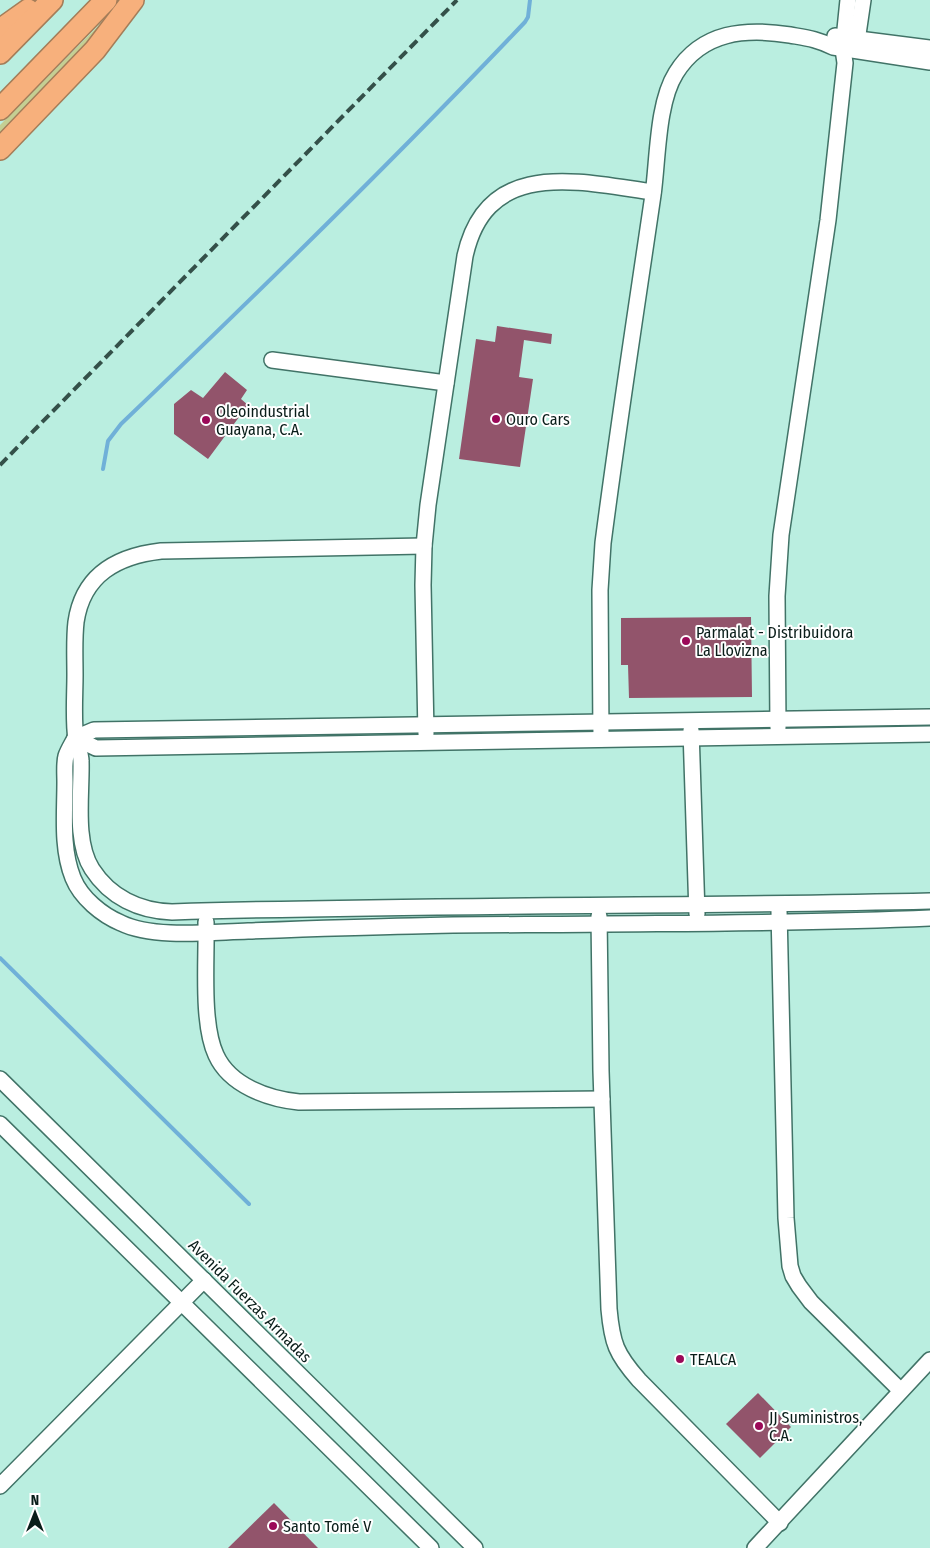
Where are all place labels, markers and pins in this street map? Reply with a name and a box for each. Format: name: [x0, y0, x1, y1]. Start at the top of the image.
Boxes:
place label: Oleoindustrial Guayana, C.A.: [216, 402, 310, 439]
place label: Ouro Cars: [506, 410, 570, 429]
marker: Ouro Cars: [490, 413, 502, 425]
marker: Oleoindustrial Guayana, C.A.: [200, 414, 212, 426]
place label: Parmalat - Distribuidora La Llovizna: [696, 623, 854, 660]
marker: Parmalat - Distribuidora La Llovizna: [680, 635, 692, 647]
place label: TEALCA: [690, 1350, 737, 1369]
marker: TEALCA: [674, 1353, 686, 1365]
place label: JJ Suministros, C.A.: [769, 1408, 862, 1445]
marker: JJ Suministros, C.A.: [753, 1420, 765, 1432]
place label: Santo Tomé V: [283, 1517, 372, 1536]
marker: Santo Tomé V: [267, 1520, 279, 1532]

